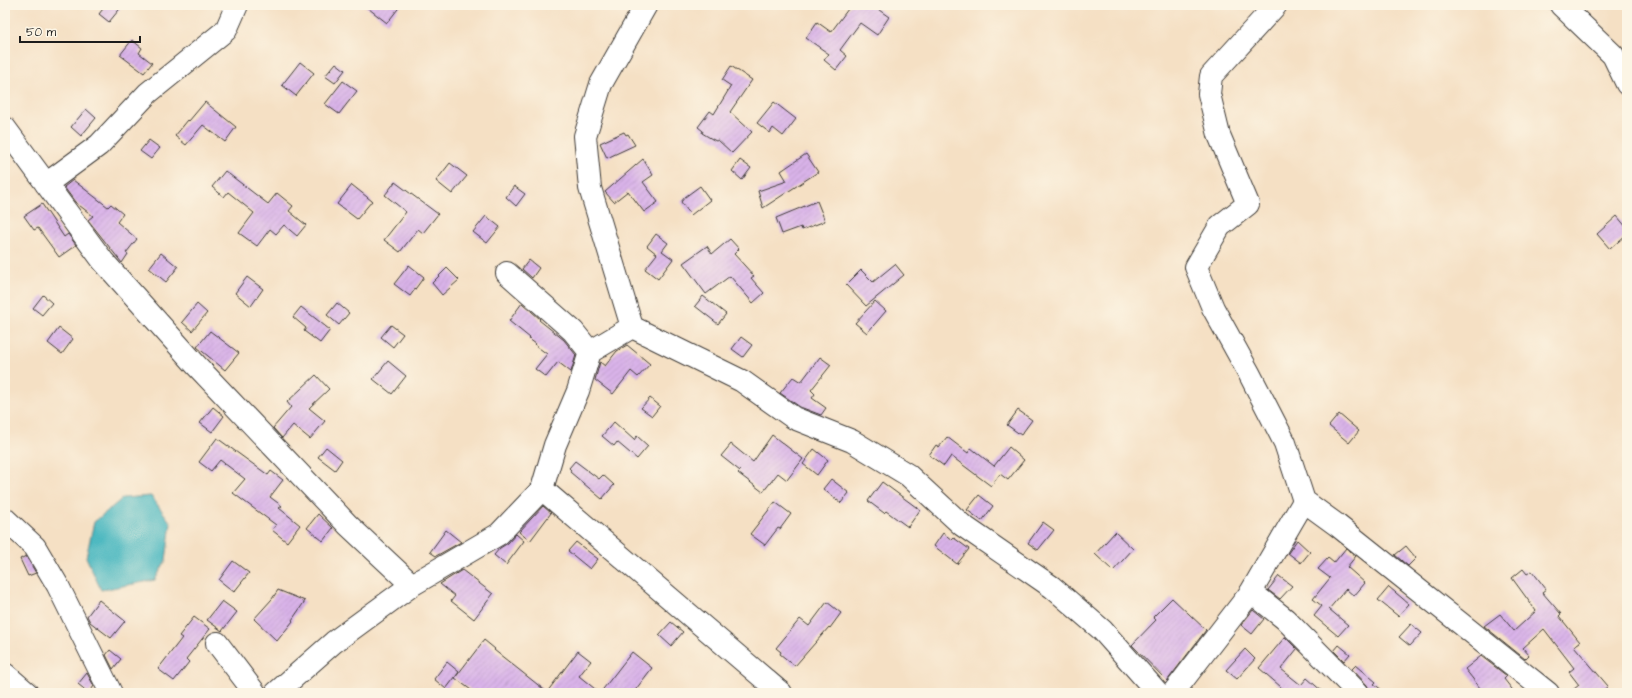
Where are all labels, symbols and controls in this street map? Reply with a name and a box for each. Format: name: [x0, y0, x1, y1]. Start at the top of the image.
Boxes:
scale bar: [20, 18, 140, 44]
text: 50 m: [26, 24, 57, 41]

